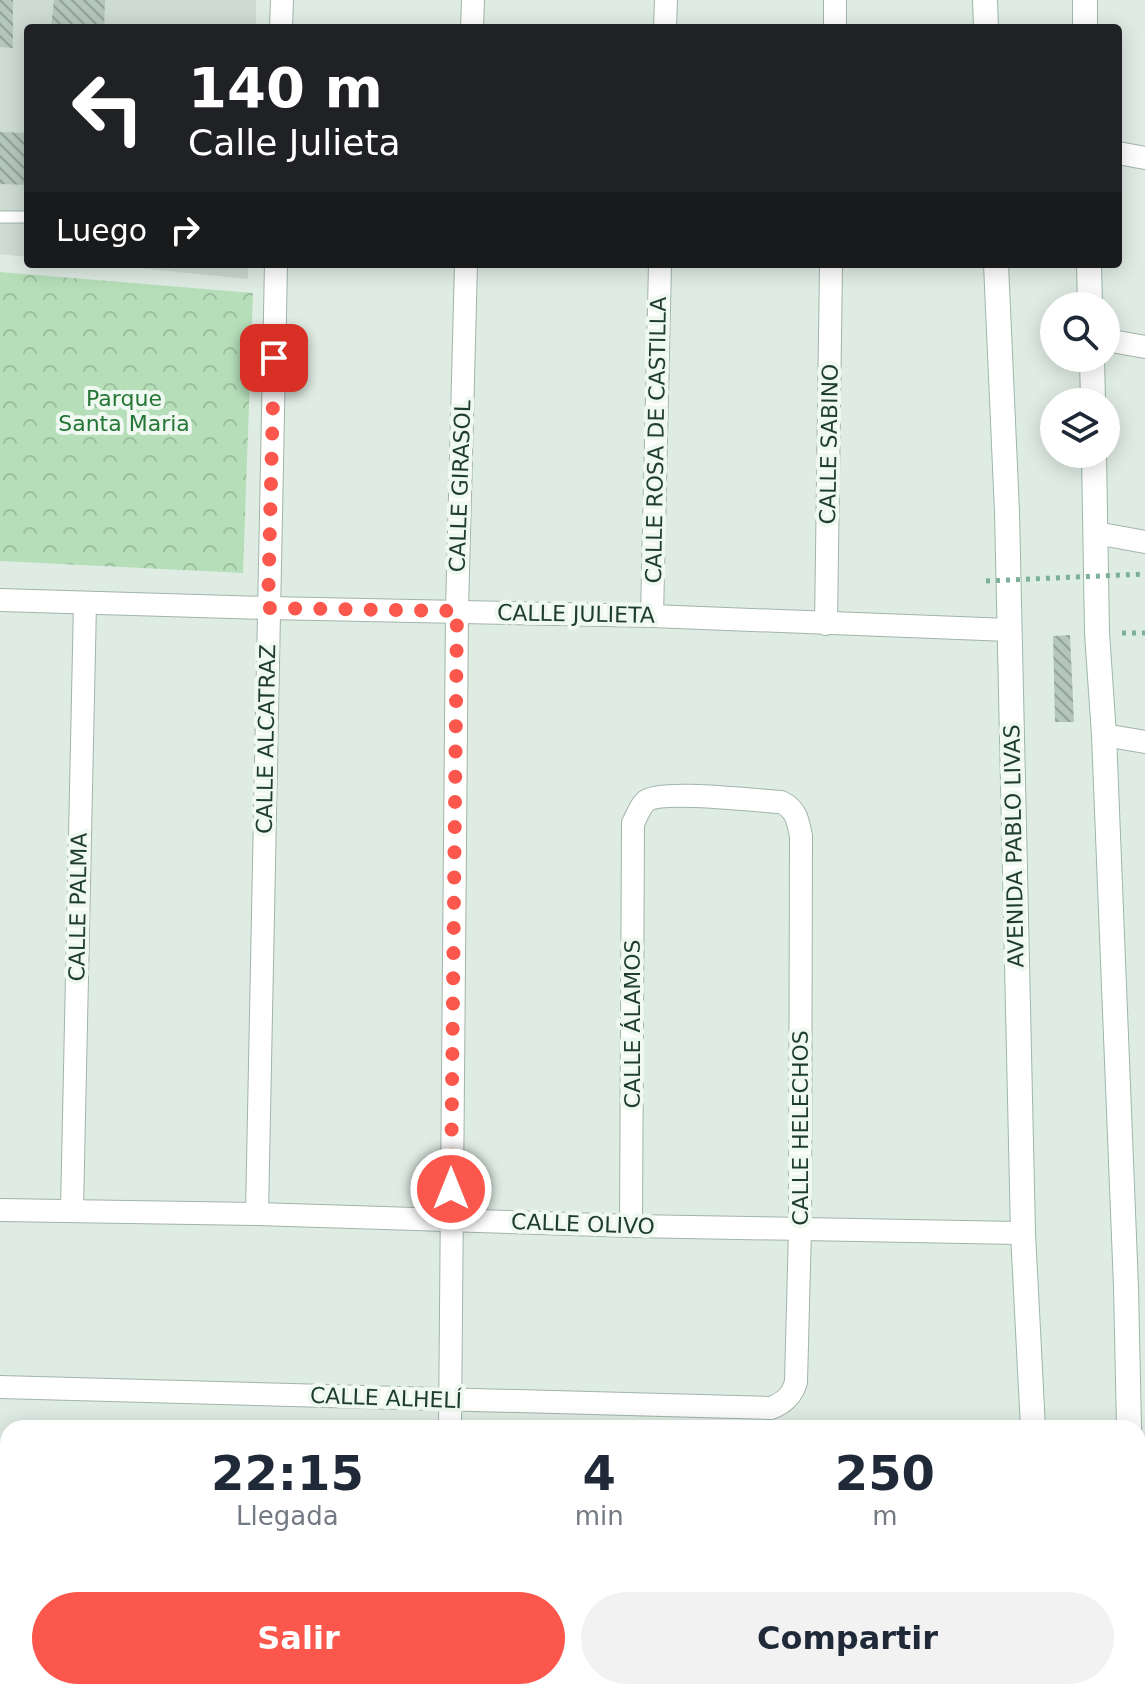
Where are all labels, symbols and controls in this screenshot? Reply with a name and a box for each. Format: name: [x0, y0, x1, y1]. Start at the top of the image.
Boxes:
text: 140 m: [188, 55, 383, 120]
icon: left: [56, 56, 160, 160]
text: Calle Julieta: [188, 122, 401, 163]
icon: right: [163, 208, 207, 252]
text: Luego: [56, 213, 147, 248]
map controls: [1040, 292, 1120, 468]
button: search: [1040, 292, 1120, 372]
street label: CALLE ROSA DE CASTILLA: [641, 296, 671, 584]
pin: [240, 324, 308, 392]
icon: arrive: [252, 336, 296, 380]
street label: CALLE SABINO: [815, 363, 843, 525]
park label: Parque Santa Maria: [58, 386, 190, 436]
button: layers: [1040, 388, 1120, 468]
street label: CALLE GIRASOL: [445, 399, 476, 573]
street label: CALLE JULIETA: [497, 600, 655, 628]
street label: CALLE ALCATRAZ: [252, 644, 280, 834]
street label: AVENIDA PABLO LIVAS: [999, 724, 1029, 968]
street label: CALLE PALMA: [64, 832, 92, 982]
street label: CALLE ÁLAMOS: [620, 940, 645, 1108]
street label: CALLE HELECHOS: [788, 1030, 813, 1226]
position arrow: [409, 1147, 493, 1231]
street label: CALLE OLIVO: [511, 1209, 655, 1239]
street label: CALLE ALHELÍ: [309, 1383, 463, 1413]
text: 22:15: [211, 1445, 364, 1501]
text: 4: [583, 1445, 616, 1501]
text: 250: [835, 1445, 935, 1501]
text: Llegada: [236, 1501, 339, 1531]
text: min: [575, 1501, 624, 1531]
text: m: [872, 1501, 898, 1531]
button: Salir: [32, 1592, 565, 1684]
button: Compartir: [581, 1592, 1114, 1684]

